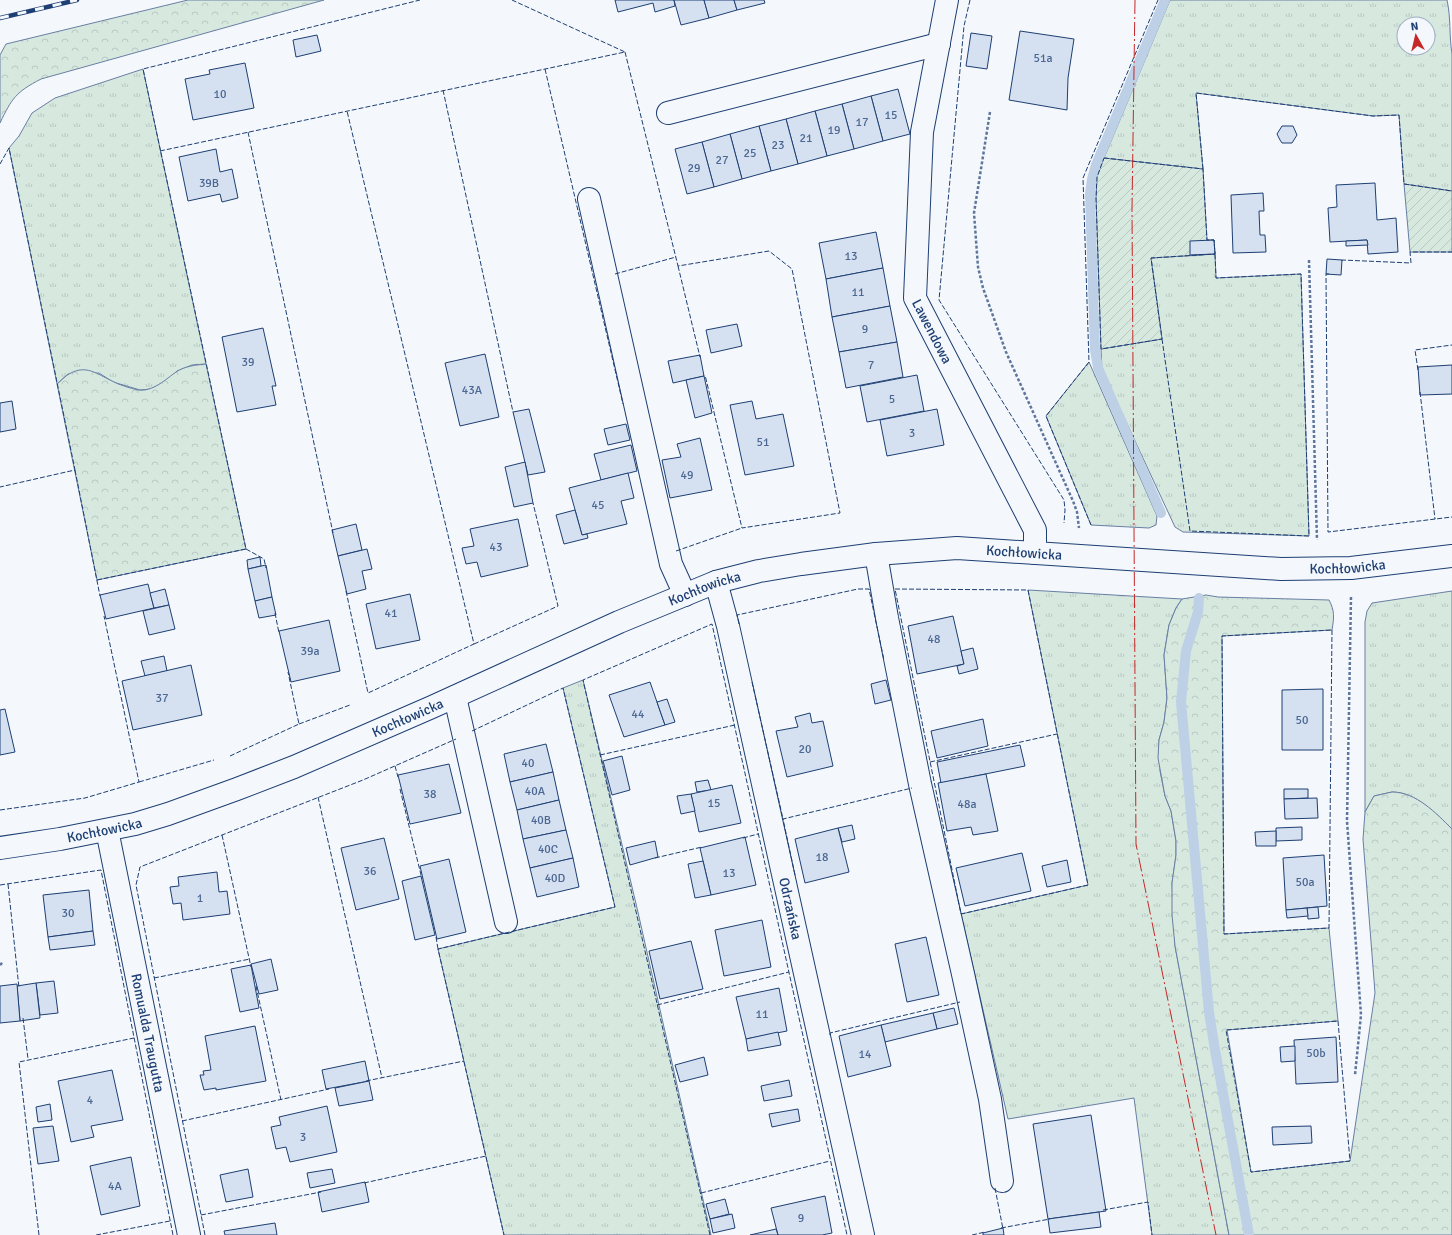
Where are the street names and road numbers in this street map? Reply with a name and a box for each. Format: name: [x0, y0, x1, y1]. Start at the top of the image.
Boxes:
street label: Lawendowa: [909, 296, 956, 366]
street label: Kochłowicka: [985, 541, 1063, 563]
street label: Kochłowicka: [1309, 555, 1386, 577]
street label: Kochłowicka: [666, 568, 743, 609]
street label: Kochłowicka: [369, 694, 446, 741]
street label: Kochłowicka: [65, 814, 144, 846]
street label: Odrzańska: [775, 876, 806, 941]
street label: Romualda Traugutta: [128, 972, 168, 1094]

